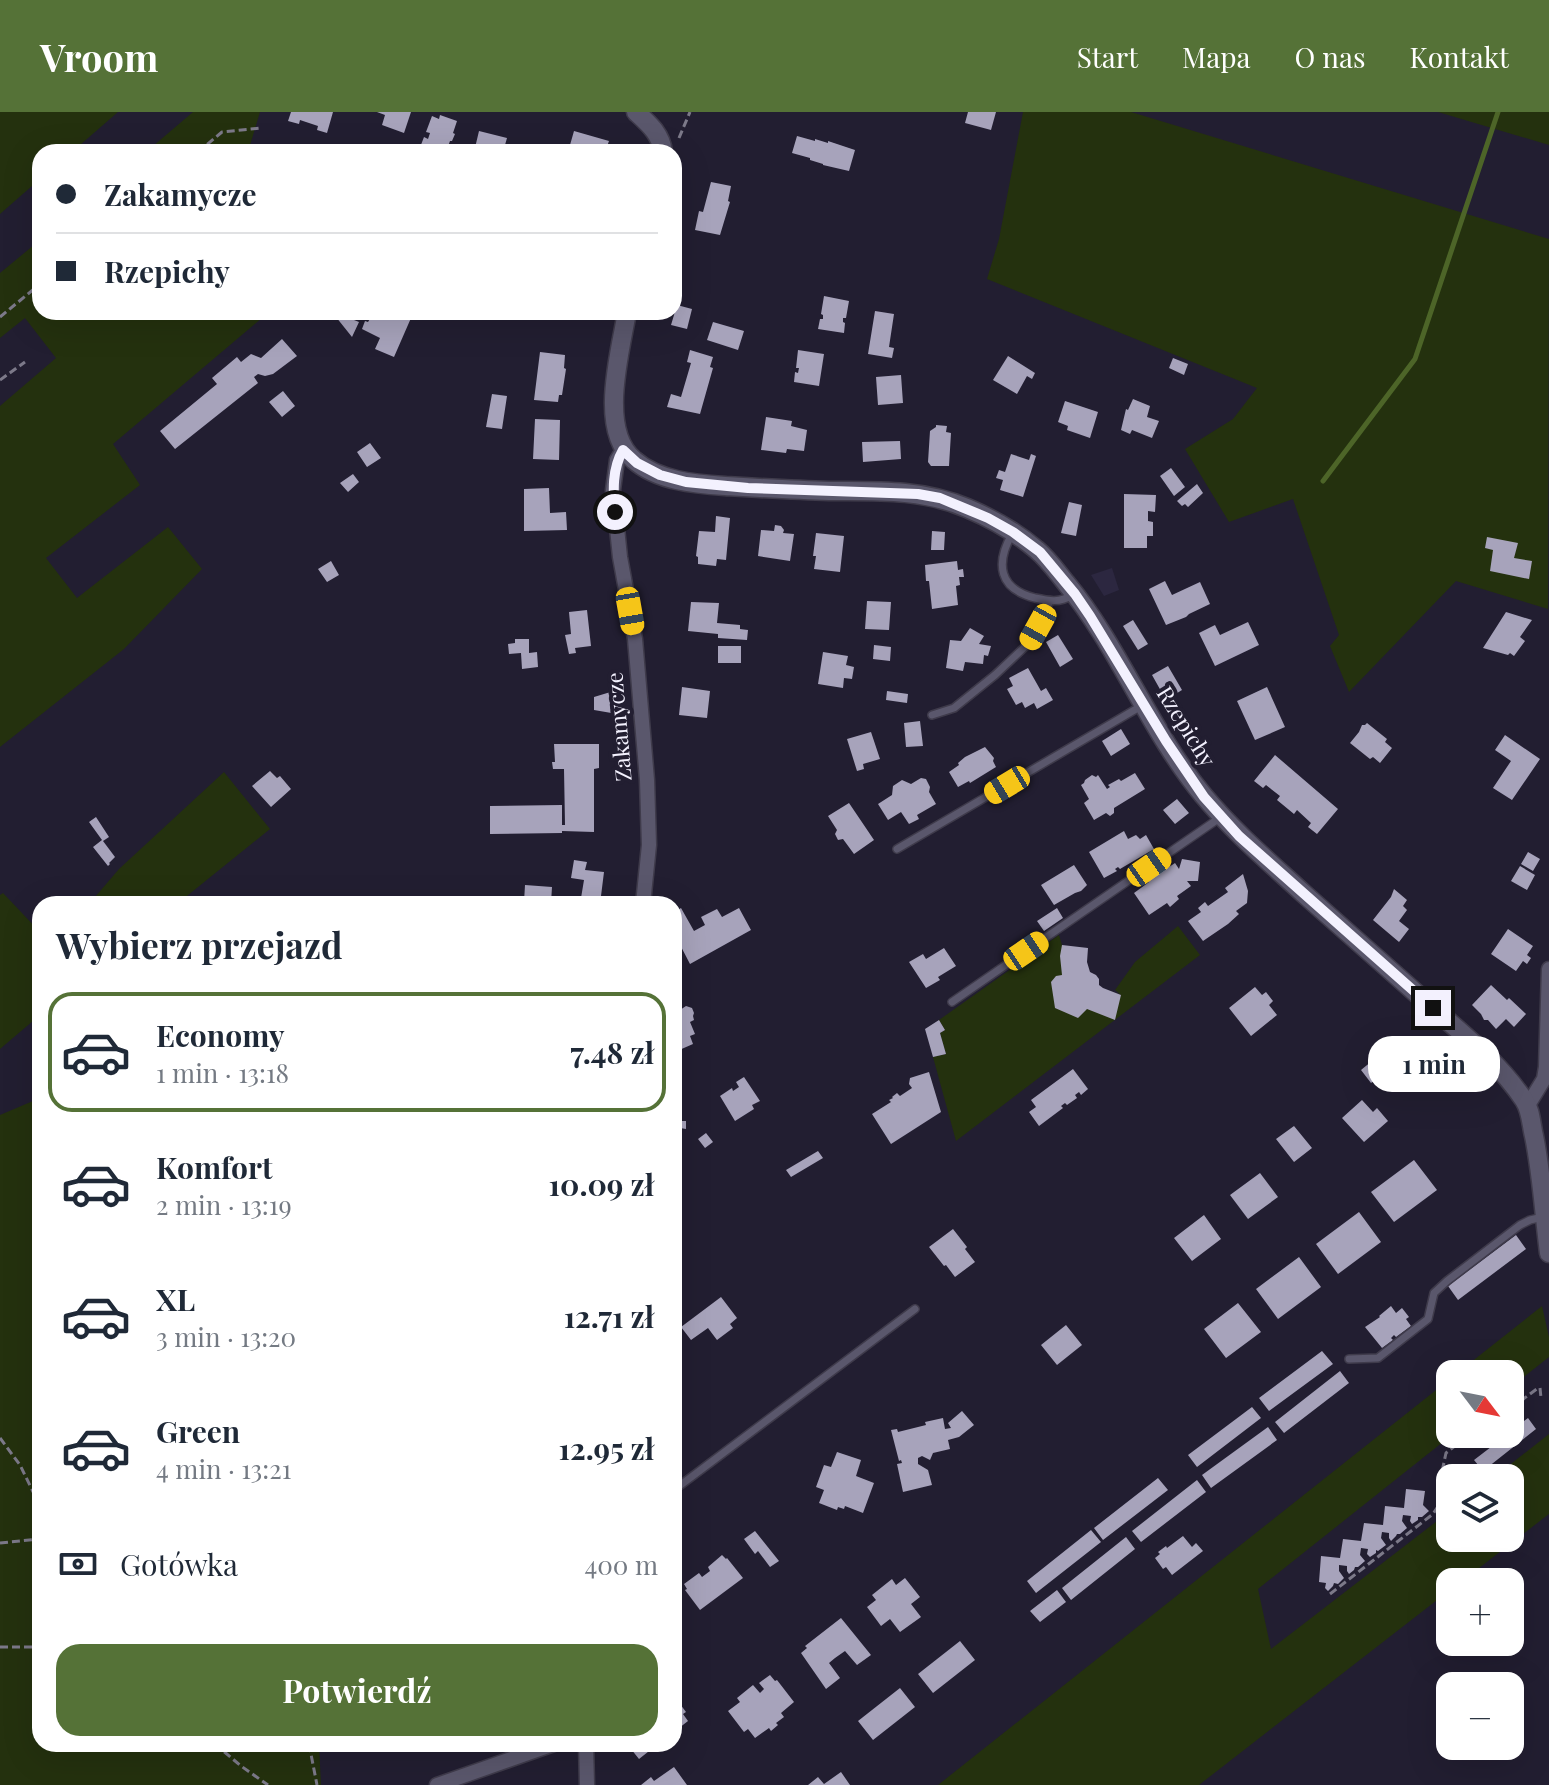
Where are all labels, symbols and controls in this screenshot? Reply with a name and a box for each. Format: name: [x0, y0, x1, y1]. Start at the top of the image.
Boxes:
text: Vroom: [40, 31, 158, 82]
text: Start: [1077, 38, 1138, 75]
text: Mapa: [1182, 38, 1251, 75]
text: O nas: [1295, 38, 1365, 75]
text: Kontakt: [1409, 38, 1509, 75]
text: Zakamycze: [104, 174, 257, 214]
text: Rzepichy: [104, 251, 230, 291]
route start: [597, 494, 633, 530]
car: [614, 585, 646, 637]
car: [1016, 600, 1060, 654]
street label: Zakamycze: [598, 671, 638, 783]
street label: Rzepichy: [1151, 680, 1223, 772]
car: [980, 762, 1034, 808]
car: [1122, 843, 1176, 891]
text: Wybierz przejazd: [56, 920, 343, 968]
car: [999, 928, 1053, 974]
route end: [1415, 990, 1451, 1026]
text: Economy: [156, 1015, 285, 1055]
icon: car: [60, 1016, 132, 1088]
text: 7.48 zł: [570, 1032, 654, 1072]
callout: 1 min: [1367, 1036, 1499, 1092]
text: 1 min: [1402, 1046, 1466, 1081]
text: 1 min · 13:18: [156, 1055, 289, 1090]
text: Komfort: [156, 1147, 273, 1187]
icon: car: [60, 1148, 132, 1220]
text: 10.09 zł: [549, 1164, 654, 1204]
text: 2 min · 13:19: [156, 1187, 292, 1222]
text: XL: [156, 1279, 195, 1319]
icon: car: [60, 1280, 132, 1352]
text: 12.71 zł: [564, 1296, 654, 1336]
text: 3 min · 13:20: [156, 1319, 296, 1354]
north arrow: [1436, 1360, 1524, 1448]
map controls: [1436, 1360, 1524, 1760]
text: Green: [156, 1411, 240, 1451]
icon: car: [60, 1412, 132, 1484]
text: 12.95 zł: [559, 1428, 654, 1468]
text: 4 min · 13:21: [156, 1451, 291, 1486]
button: layers: [1436, 1464, 1524, 1552]
icon: cash: [56, 1542, 100, 1586]
text: Gotówka: [120, 1544, 238, 1584]
text: 400 m: [584, 1547, 658, 1582]
button: +: [1436, 1568, 1524, 1656]
button: Potwierdź: [56, 1644, 658, 1736]
button: −: [1436, 1672, 1524, 1760]

